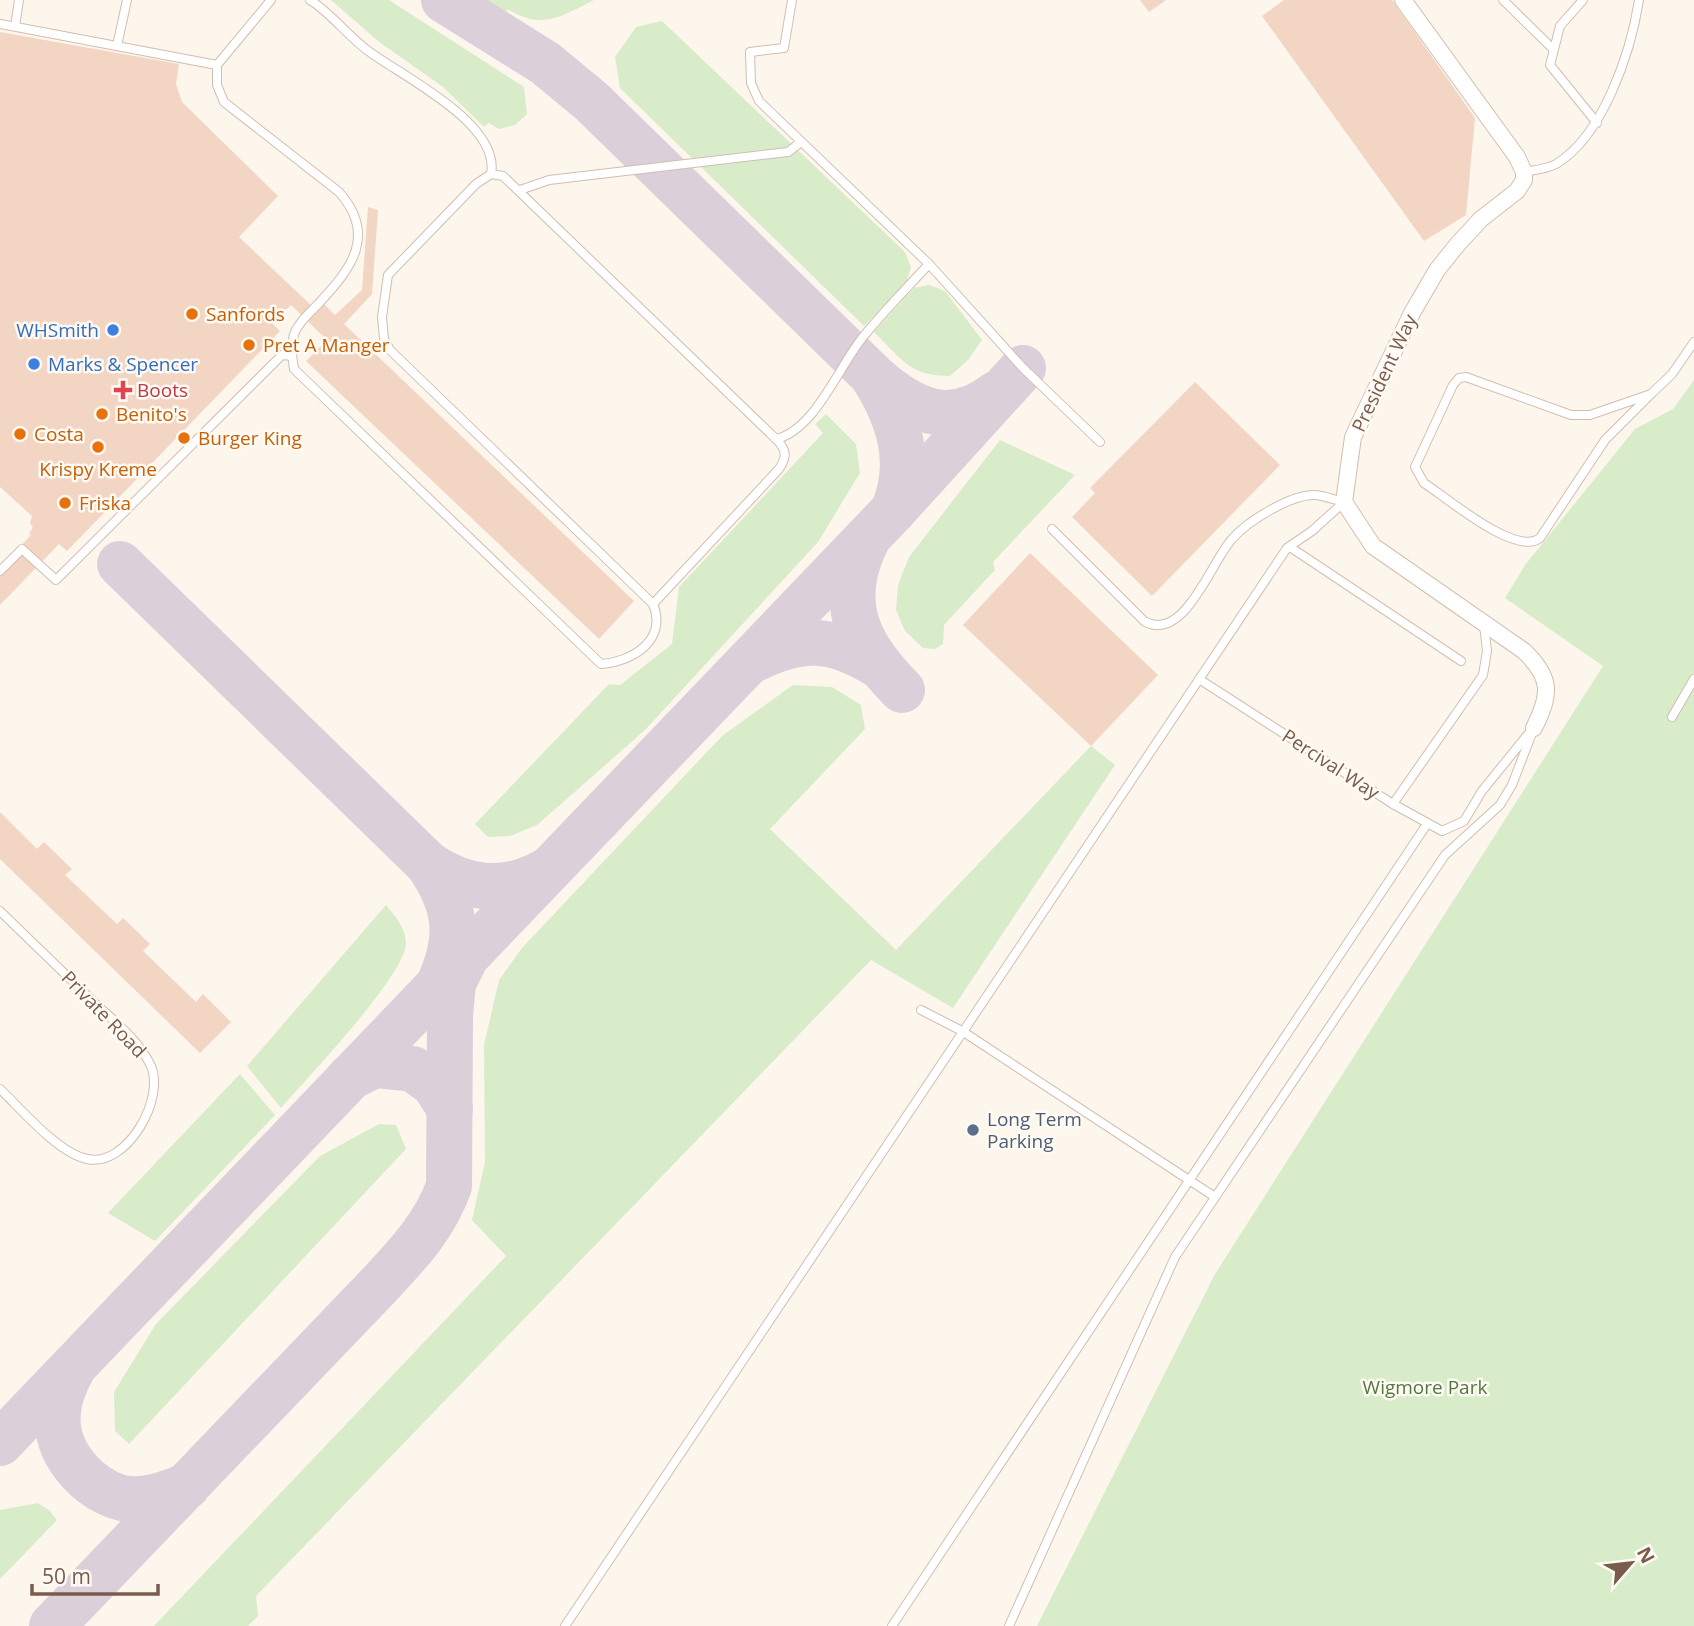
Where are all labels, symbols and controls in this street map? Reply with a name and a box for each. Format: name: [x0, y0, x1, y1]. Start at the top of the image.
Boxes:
place label: Sanfords: [206, 301, 285, 327]
marker: Sanfords: [184, 306, 200, 322]
street label: President Way: [1345, 310, 1423, 436]
place label: WHSmith: [16, 317, 99, 343]
marker: WHSmith: [105, 322, 121, 338]
place label: Pret A Manger: [263, 332, 390, 358]
marker: Pret A Manger: [241, 337, 257, 353]
place label: Marks & Spencer: [48, 351, 198, 377]
marker: Marks & Spencer: [26, 356, 42, 372]
place label: Boots: [137, 377, 188, 403]
marker: Boots: [115, 382, 131, 398]
place label: Benito's: [116, 401, 187, 427]
marker: Benito's: [94, 406, 110, 422]
place label: Costa: [34, 421, 84, 447]
place label: Burger King: [198, 425, 302, 451]
marker: Costa: [12, 426, 28, 442]
marker: Burger King: [176, 430, 192, 446]
marker: Krispy Kreme: [90, 439, 106, 455]
place label: Krispy Kreme: [39, 456, 157, 482]
place label: Friska: [79, 490, 131, 516]
marker: Friska: [57, 495, 73, 511]
street label: Percival Way: [1277, 723, 1385, 805]
street label: Private Road: [56, 965, 152, 1063]
place label: Long Term Parking: [987, 1106, 1082, 1154]
marker: Long Term Parking: [965, 1122, 981, 1138]
park label: Wigmore Park: [1363, 1374, 1487, 1400]
north arrow: [1596, 1528, 1666, 1598]
text: N: [1631, 1542, 1661, 1568]
scale bar: [32, 1552, 158, 1596]
text: 50 m: [42, 1562, 91, 1590]

